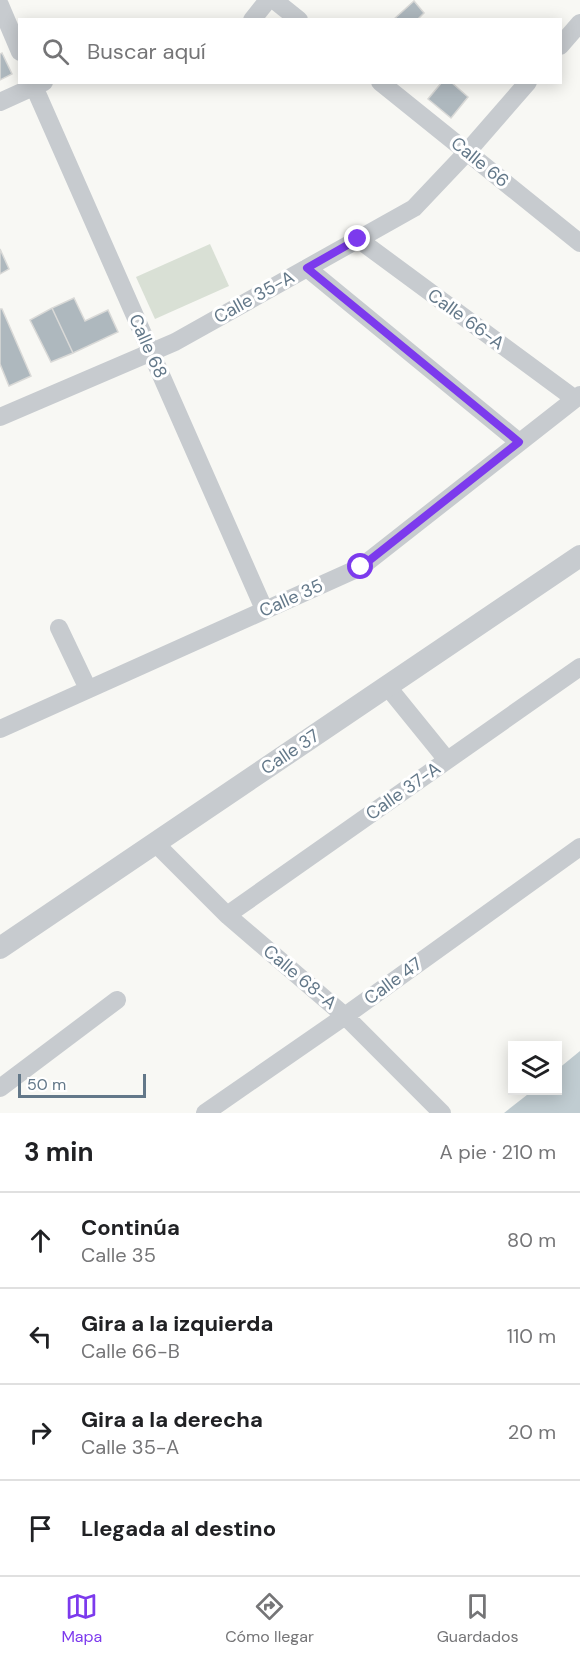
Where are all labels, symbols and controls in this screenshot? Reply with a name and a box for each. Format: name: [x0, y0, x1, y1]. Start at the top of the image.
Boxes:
search box: [18, 18, 562, 84]
icon: search: [39, 35, 72, 68]
text: Buscar aquí: [87, 37, 206, 66]
street label: Calle 66: [446, 131, 514, 193]
route end: [344, 225, 370, 251]
street label: Calle 35-A: [209, 265, 299, 329]
street label: Calle 66-A: [423, 283, 509, 355]
street label: Calle 68: [123, 310, 173, 382]
route start: [347, 553, 373, 579]
street label: Calle 35: [255, 573, 327, 623]
street label: Calle 37: [256, 724, 324, 780]
street label: Calle 37-A: [361, 756, 445, 826]
street label: Calle 68-A: [258, 939, 342, 1015]
street label: Calle 47: [359, 952, 427, 1010]
map controls: [508, 1041, 562, 1095]
button: layers: [508, 1041, 562, 1095]
scale bar: [18, 1071, 146, 1098]
text: 50 m: [27, 1074, 66, 1095]
text: 3 min: [24, 1135, 93, 1169]
text: A pie · 210 m: [440, 1139, 556, 1165]
text: Continúa: [81, 1213, 180, 1242]
icon: ahead: [24, 1224, 57, 1257]
text: 80 m: [507, 1227, 556, 1253]
text: Calle 35: [81, 1242, 156, 1268]
text: Gira a la izquierda: [81, 1309, 273, 1338]
icon: left: [24, 1320, 57, 1353]
text: 110 m: [507, 1323, 556, 1349]
text: Calle 66-B: [81, 1338, 180, 1364]
text: Gira a la derecha: [81, 1405, 263, 1434]
icon: right: [24, 1416, 57, 1449]
text: 20 m: [508, 1419, 556, 1445]
text: Calle 35-A: [81, 1434, 179, 1460]
icon: arrive: [24, 1512, 57, 1545]
text: Llegada al destino: [81, 1514, 276, 1543]
tab: Mapa: [61, 1590, 102, 1647]
tab: Cómo llegar: [225, 1590, 314, 1647]
tab: Guardados: [437, 1590, 519, 1647]

